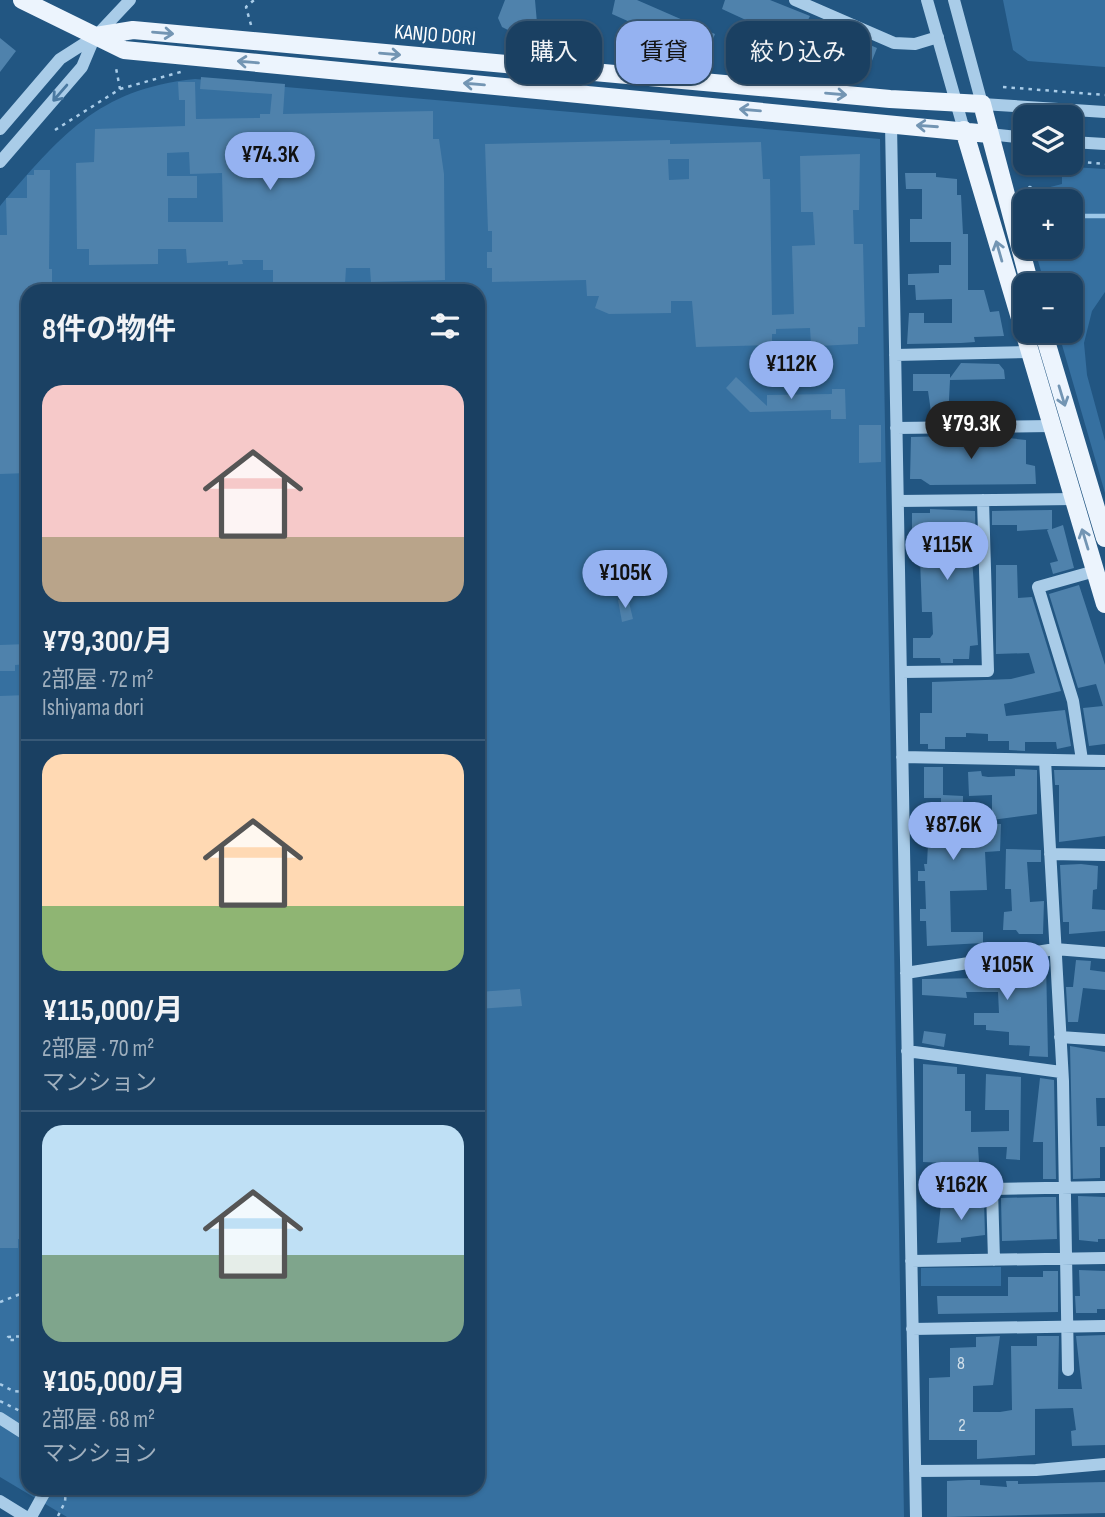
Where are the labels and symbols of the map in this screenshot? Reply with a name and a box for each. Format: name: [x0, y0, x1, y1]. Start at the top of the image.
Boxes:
street label: KANJO DORI: [393, 19, 477, 51]
one-way arrow: [152, 27, 174, 40]
one-way arrow: [378, 48, 401, 61]
one-way arrow: [237, 55, 260, 68]
one-way arrow: [464, 77, 486, 90]
one-way arrow: [52, 84, 68, 102]
one-way arrow: [824, 88, 847, 101]
one-way arrow: [739, 103, 761, 116]
one-way arrow: [916, 120, 939, 133]
pin: ¥74.3K: [213, 132, 327, 192]
one-way arrow: [992, 240, 1005, 262]
pin: ¥112K: [742, 342, 840, 401]
one-way arrow: [1057, 385, 1070, 407]
pin: ¥79.3K: [914, 402, 1028, 461]
pin: ¥115K: [898, 522, 996, 582]
one-way arrow: [1078, 528, 1091, 550]
pin: ¥105K: [576, 550, 674, 610]
pin: ¥87.6K: [896, 802, 1010, 862]
pin: ¥105K: [958, 942, 1056, 1002]
pin: ¥162K: [912, 1162, 1010, 1222]
house number: 8: [957, 1353, 965, 1374]
house number: 2: [958, 1415, 966, 1436]

